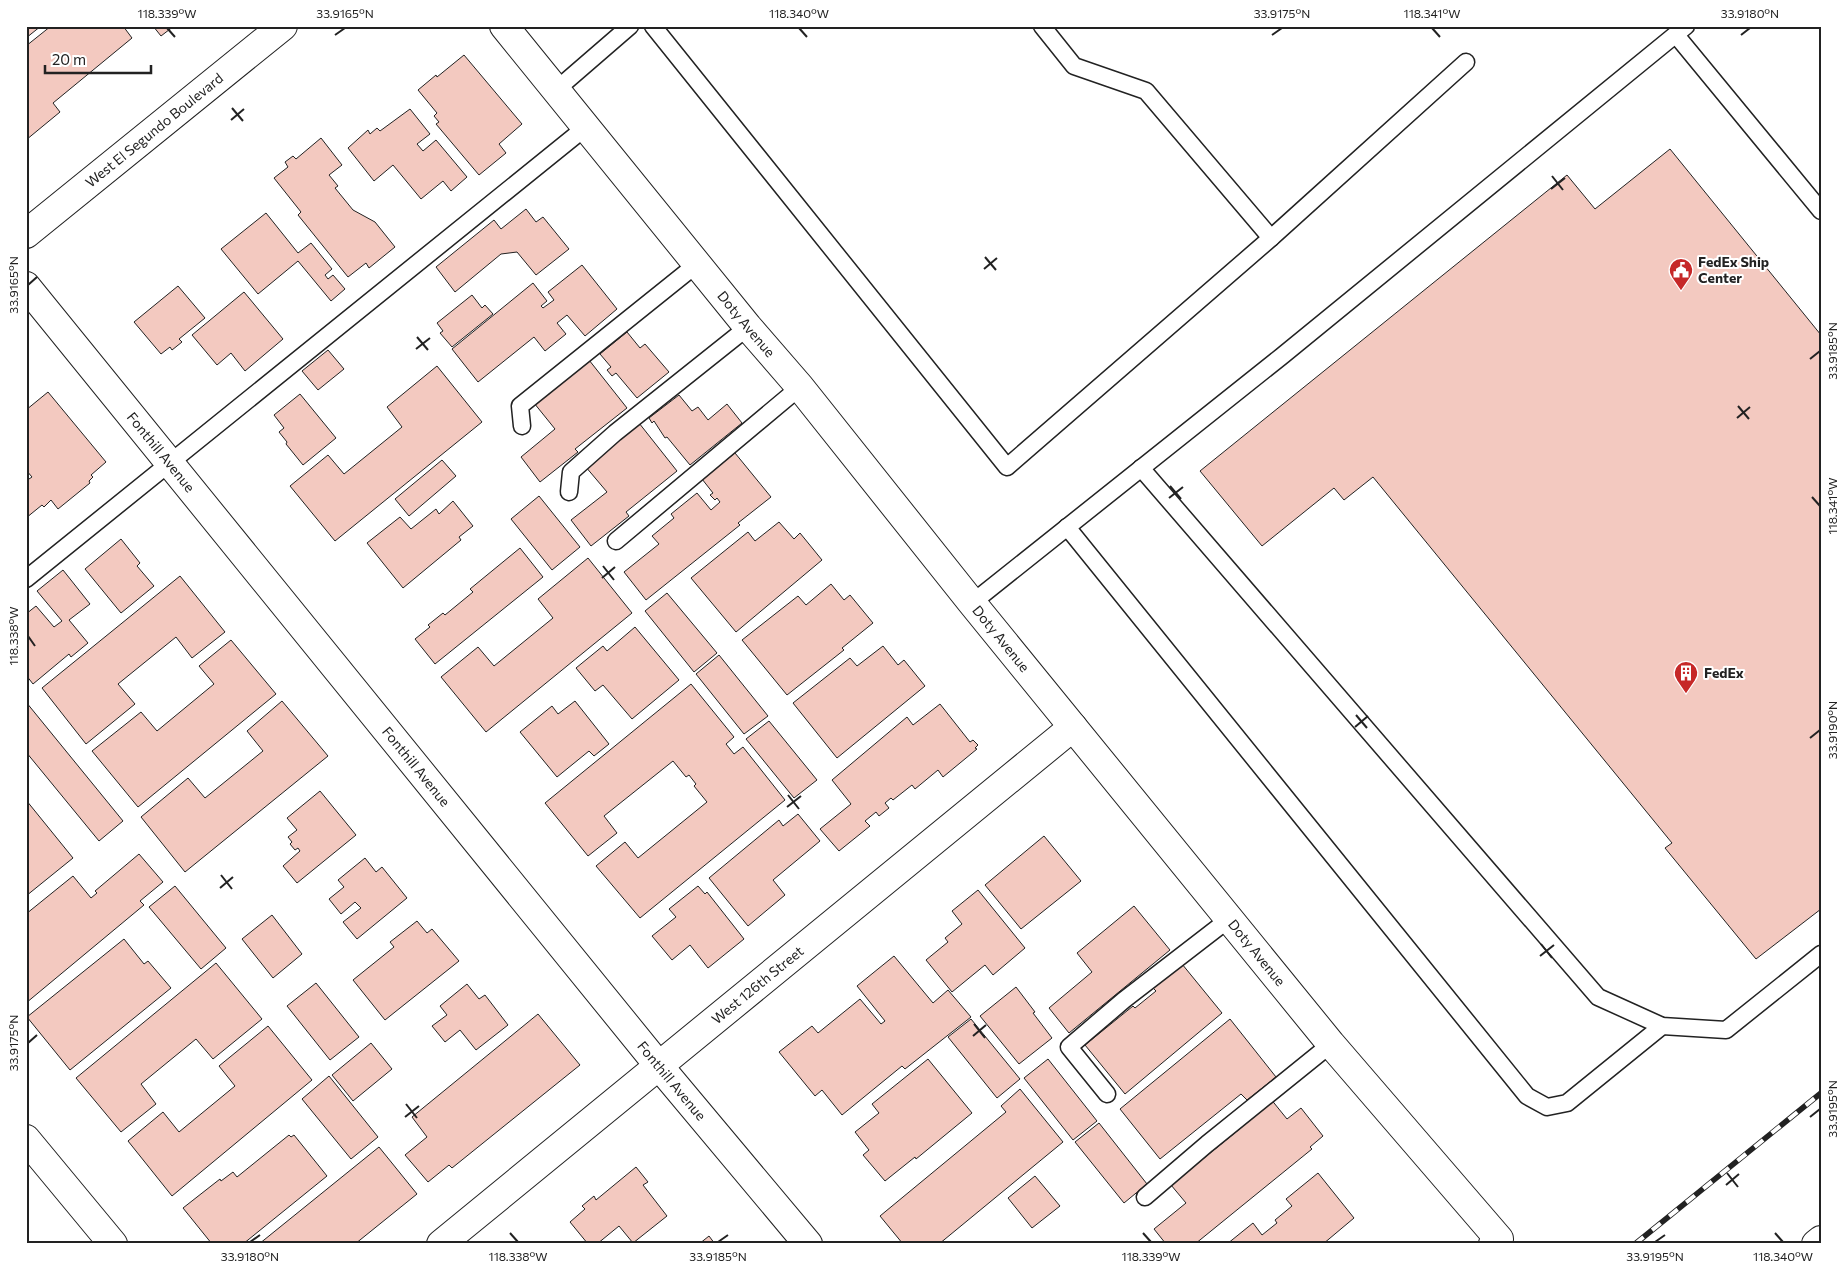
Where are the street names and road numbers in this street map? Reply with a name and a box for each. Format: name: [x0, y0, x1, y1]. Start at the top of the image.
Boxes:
street label: West El Segundo Boulevard: [82, 69, 226, 191]
street label: Doty Avenue: [714, 287, 779, 360]
street label: Fonthill Avenue: [124, 408, 199, 495]
street label: Doty Avenue: [969, 602, 1034, 675]
street label: Fonthill Avenue: [379, 723, 454, 810]
street label: Doty Avenue: [1225, 916, 1289, 989]
street label: West 126th Street: [708, 942, 807, 1027]
street label: Fonthill Avenue: [634, 1037, 710, 1124]

